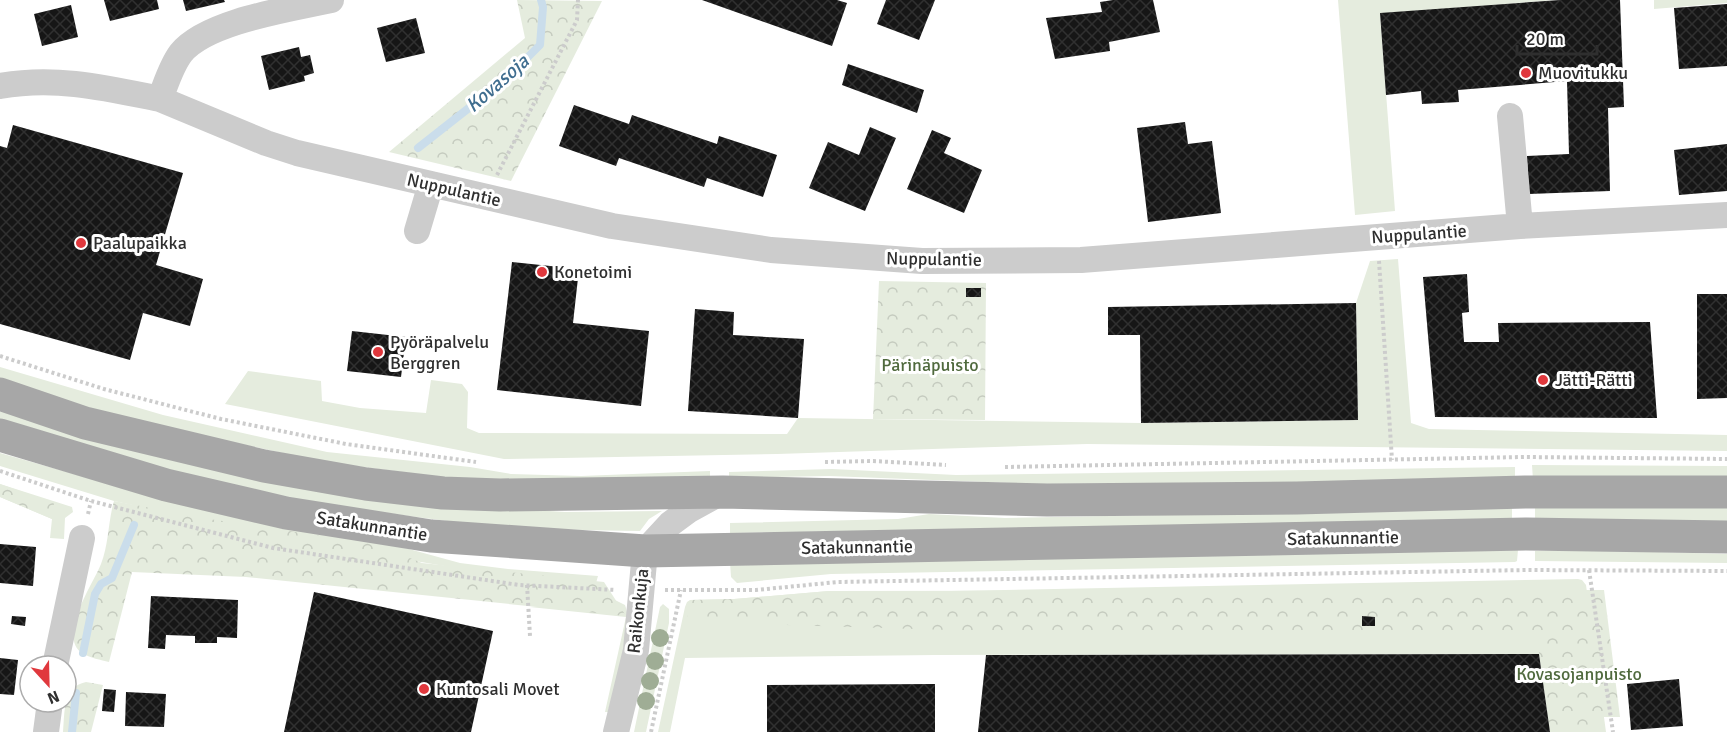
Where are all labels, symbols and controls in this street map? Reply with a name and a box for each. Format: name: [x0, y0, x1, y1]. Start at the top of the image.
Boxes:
scale bar: [1517, 18, 1596, 56]
text: 20 m: [1526, 28, 1564, 50]
water label: Kovasoja: [461, 49, 535, 118]
place label: Muovitukku: [1538, 62, 1628, 84]
marker: Muovitukku: [1519, 66, 1533, 80]
street label: Nuppulantie: [405, 169, 503, 211]
street label: Nuppulantie: [1371, 220, 1467, 248]
place label: Paalupaikka: [93, 232, 187, 254]
marker: Paalupaikka: [74, 236, 88, 250]
street label: Nuppulantie: [886, 247, 982, 271]
place label: Konetoimi: [554, 261, 632, 283]
marker: Konetoimi: [535, 265, 549, 279]
place label: Pyöräpalvelu Berggren: [390, 331, 489, 374]
marker: Pyöräpalvelu Berggren: [371, 345, 385, 359]
park label: Pärinäpuisto: [881, 354, 979, 376]
place label: Jätti-Rätti: [1555, 369, 1633, 391]
marker: Jätti-Rätti: [1536, 373, 1550, 387]
street label: Satakunnantie: [315, 506, 429, 546]
street label: Satakunnantie: [1287, 526, 1399, 550]
street label: Satakunnantie: [801, 535, 913, 559]
street label: Raikonkuja: [623, 567, 653, 655]
north arrow: [18, 654, 78, 714]
park label: Kovasojanpuisto: [1516, 663, 1642, 685]
place label: Kuntosali Movet: [436, 678, 560, 700]
marker: Kuntosali Movet: [417, 682, 431, 696]
text: N: [44, 686, 62, 708]

